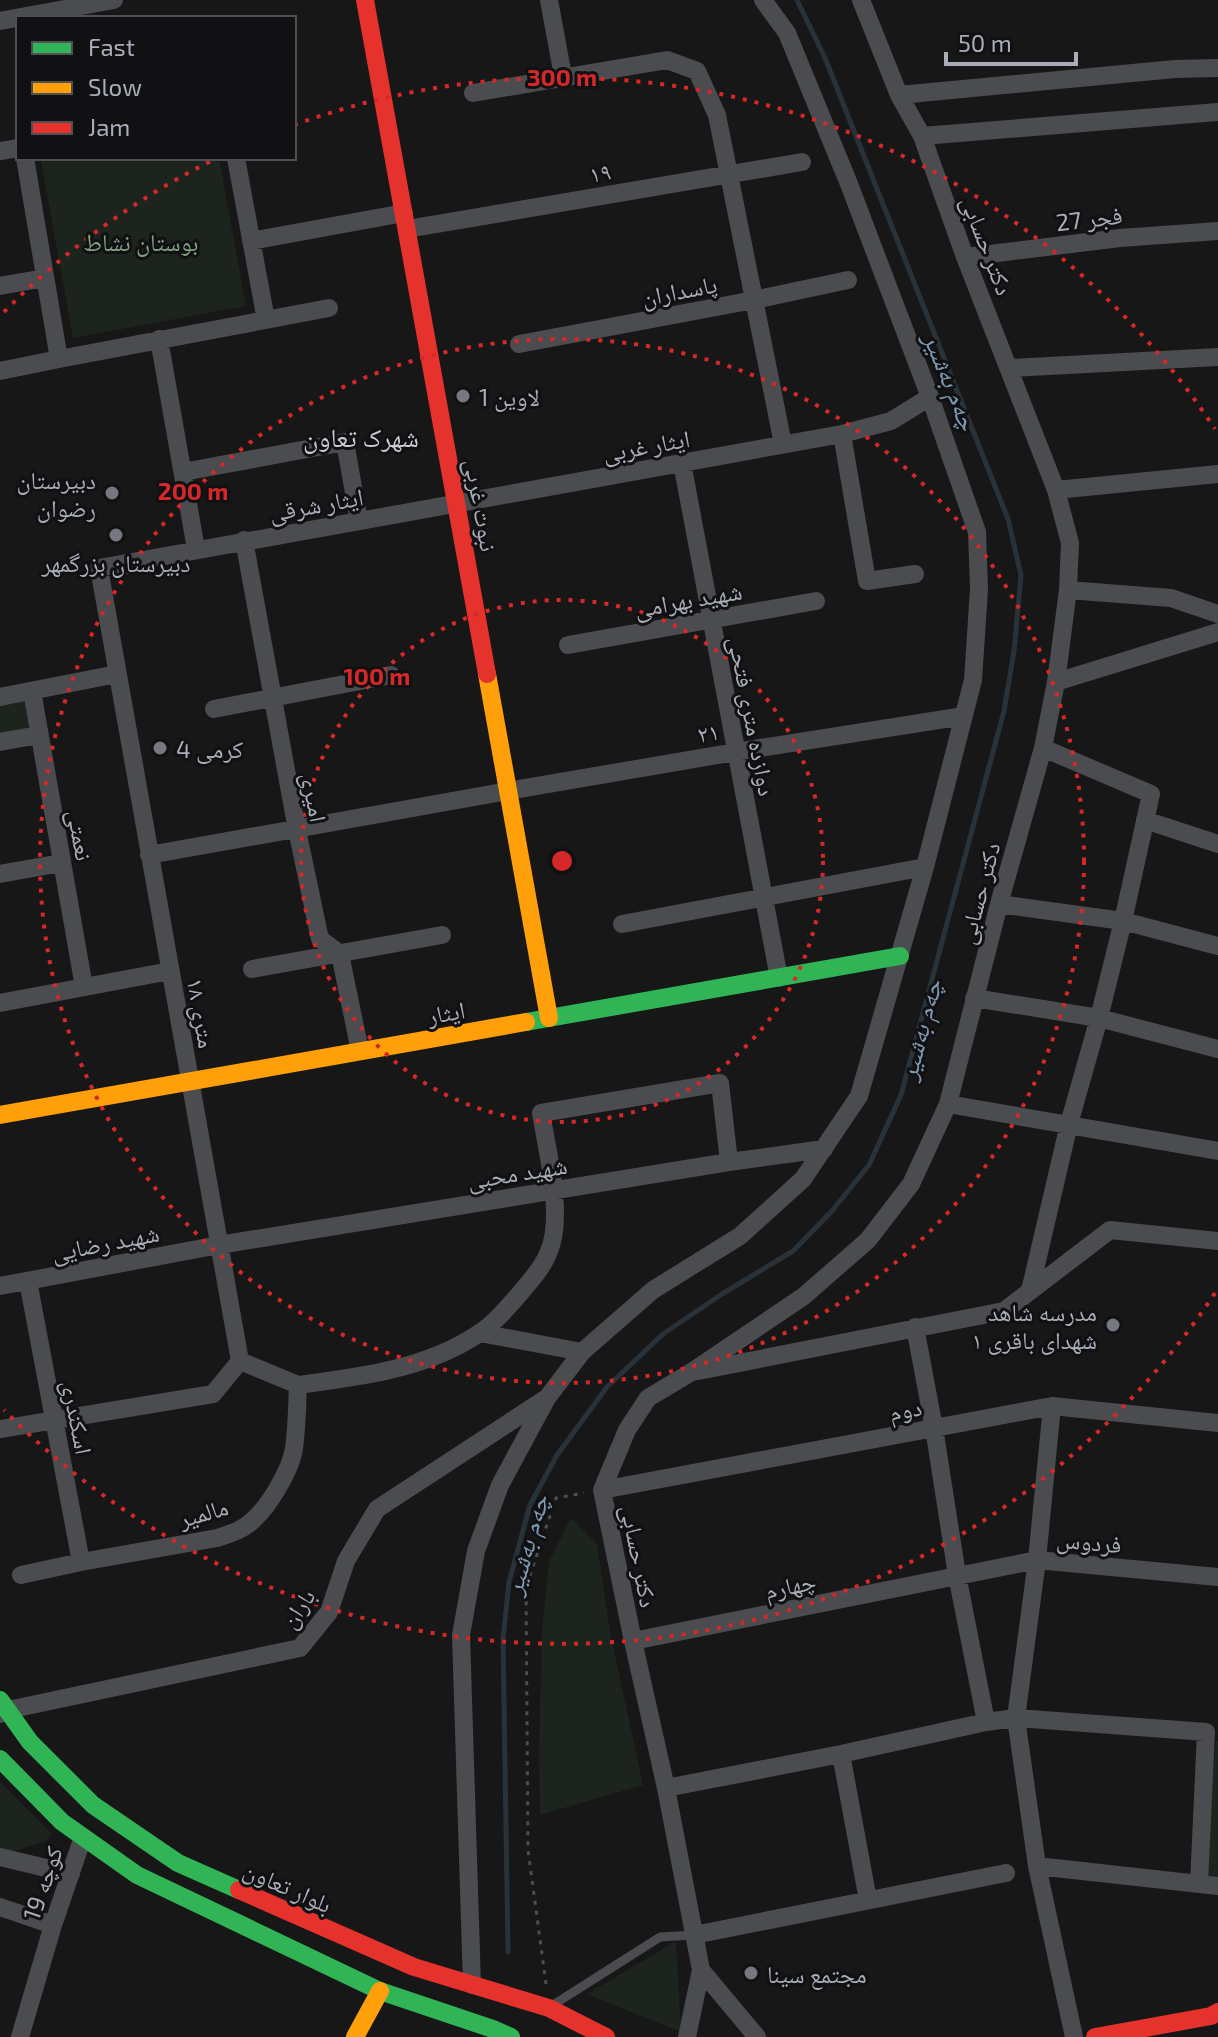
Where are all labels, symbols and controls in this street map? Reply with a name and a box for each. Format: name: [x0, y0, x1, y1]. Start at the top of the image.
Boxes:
legend: [16, 16, 296, 160]
scale bar: [946, 16, 1076, 66]
text: 50 m: [958, 28, 1012, 57]
text: Fast: [88, 32, 135, 61]
text: 300 m: [527, 62, 597, 91]
text: Slow: [88, 72, 142, 101]
text: Jam: [88, 112, 130, 141]
street label: ۱۹: [587, 156, 613, 188]
street label: دکتر حسابی: [955, 191, 1020, 299]
street label: فجر 27: [1054, 200, 1124, 237]
park label: بوستان نشاط: [84, 227, 198, 257]
street label: پاسداران: [639, 268, 719, 313]
water label: چەم بەشیر: [915, 326, 986, 436]
place label: لاوین 1: [479, 382, 540, 412]
marker: لاوین 1: [454, 387, 472, 405]
district label: شهرک تعاون: [303, 421, 419, 454]
street label: ایثار غربی: [600, 423, 692, 468]
street label: نبوت غربی: [459, 456, 504, 554]
place label: دبیرستان رضوان: [17, 465, 96, 523]
text: 200 m: [158, 476, 228, 505]
street label: ایثار شرقی: [267, 481, 366, 528]
marker: دبیرستان رضوان: [103, 484, 121, 502]
marker: دبیرستان بزرگمهر: [107, 526, 125, 544]
place label: دبیرستان بزرگمهر: [40, 548, 191, 578]
street label: شهید بهرامی: [632, 575, 744, 624]
street label: دوازده متری فتحی: [722, 634, 783, 798]
text: 100 m: [344, 661, 410, 690]
street label: ۲۱: [695, 716, 721, 748]
place label: کرمی 4: [176, 734, 243, 764]
marker: کرمی 4: [151, 739, 169, 757]
street label: امیری: [295, 770, 334, 824]
street label: نعمتی: [61, 807, 100, 863]
street label: دکتر حسابی: [951, 839, 1006, 947]
centre of rings: [548, 847, 576, 875]
water label: چەم بەشیر: [890, 975, 950, 1085]
street label: ۱۸ متری: [181, 976, 222, 1051]
street label: ایثار: [424, 994, 467, 1030]
street label: شهید محبی: [465, 1150, 569, 1195]
street label: شهید رضایی: [49, 1217, 162, 1268]
place label: مدرسه شاهد شهدای باقری ۱: [971, 1297, 1097, 1355]
marker: مدرسه شاهد شهدای باقری ۱: [1104, 1316, 1122, 1334]
street label: اسکندری: [56, 1377, 99, 1457]
street label: دوم: [886, 1392, 924, 1429]
water label: چەم بەشیر: [495, 1490, 557, 1600]
street label: مالمیر: [174, 1491, 231, 1534]
street label: دکتر حسابی: [615, 1502, 664, 1610]
street label: فردوس: [1055, 1524, 1123, 1559]
street label: چهارم: [762, 1565, 819, 1607]
street label: باران: [273, 1583, 322, 1634]
street label: کوچه 19: [16, 1842, 69, 1924]
street label: بلوار تعاون: [239, 1854, 337, 1919]
place label: مجتمع سینا: [767, 1959, 867, 1990]
marker: مجتمع سینا: [742, 1964, 760, 1982]

